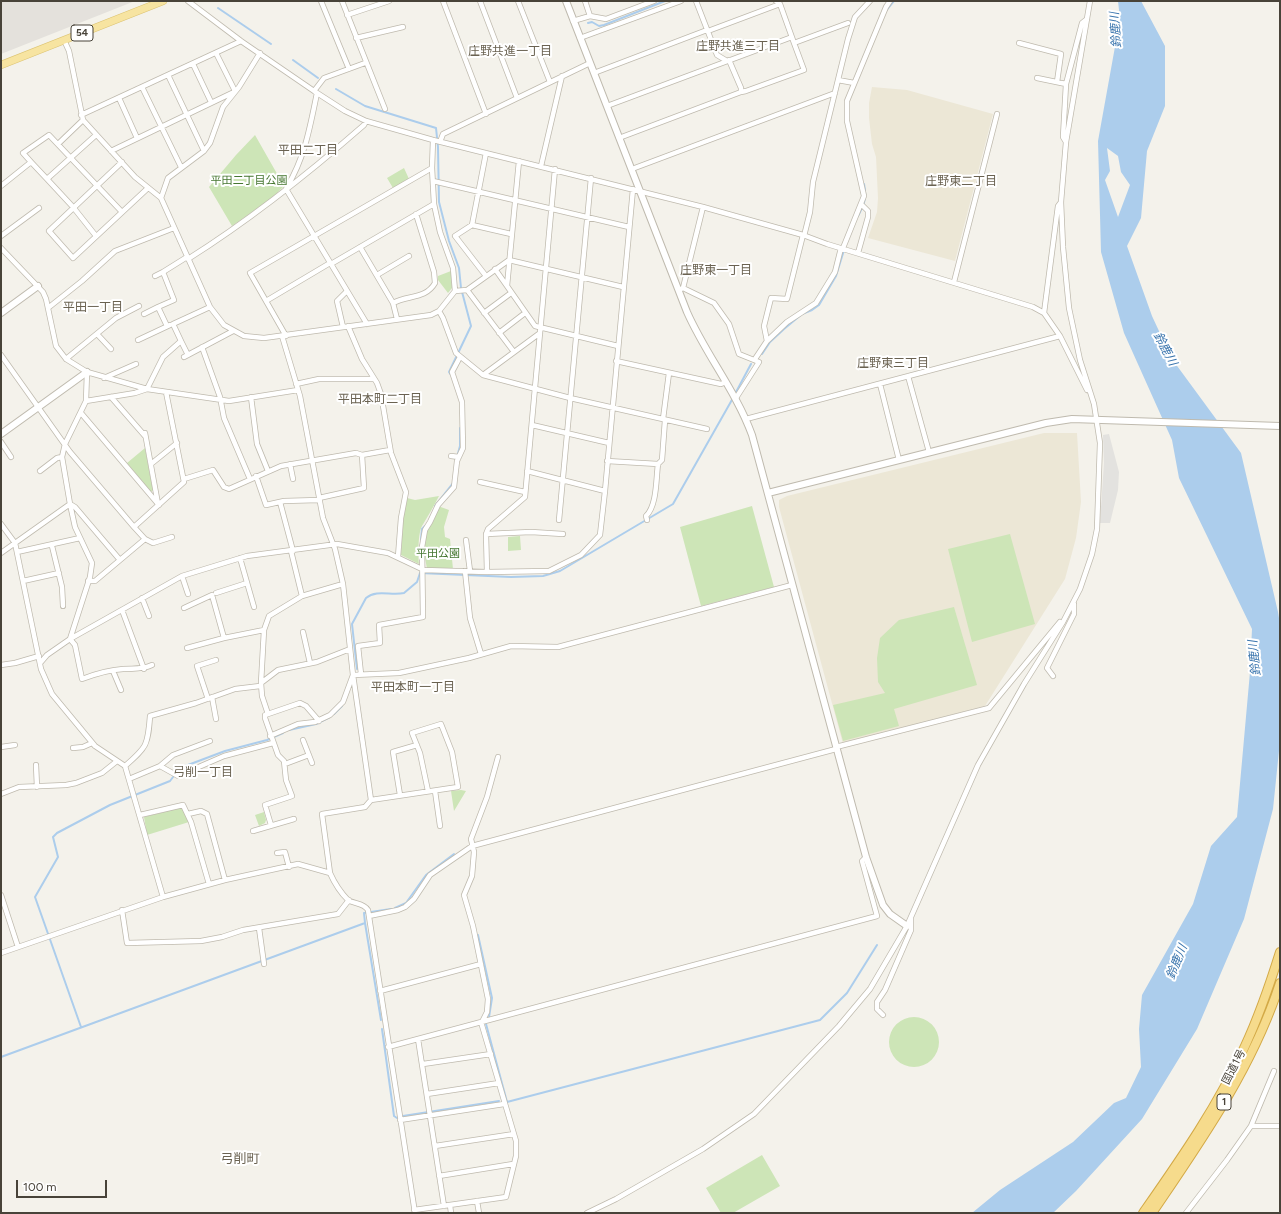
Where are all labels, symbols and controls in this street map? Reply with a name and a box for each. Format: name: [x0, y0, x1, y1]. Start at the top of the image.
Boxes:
water label: 鈴鹿川: [1108, 12, 1124, 48]
road number: 54: [71, 25, 93, 41]
district label: 庄野共進三丁目: [696, 39, 780, 53]
district label: 庄野共進一丁目: [468, 44, 552, 58]
district label: 平田二丁目: [278, 143, 338, 157]
park label: 平田二丁目公園: [211, 174, 287, 188]
district label: 庄野東二丁目: [925, 174, 997, 188]
district label: 庄野東一丁目: [680, 263, 752, 277]
district label: 平田一丁目: [63, 300, 123, 314]
water label: 鈴鹿川: [1150, 330, 1180, 368]
district label: 庄野東三丁目: [857, 356, 929, 370]
district label: 平田本町二丁目: [338, 392, 422, 406]
park label: 平田公園: [416, 547, 460, 561]
water label: 鈴鹿川: [1246, 639, 1264, 677]
district label: 平田本町一丁目: [371, 680, 455, 694]
district label: 弓削一丁目: [173, 765, 233, 779]
water label: 鈴鹿川: [1164, 943, 1190, 981]
street label: 国道1号: [1220, 1047, 1248, 1087]
road number: 1: [1217, 1094, 1231, 1110]
district label: 弓削町: [221, 1151, 259, 1167]
scale bar: [18, 1172, 109, 1198]
text: 100 m: [23, 1180, 57, 1194]

